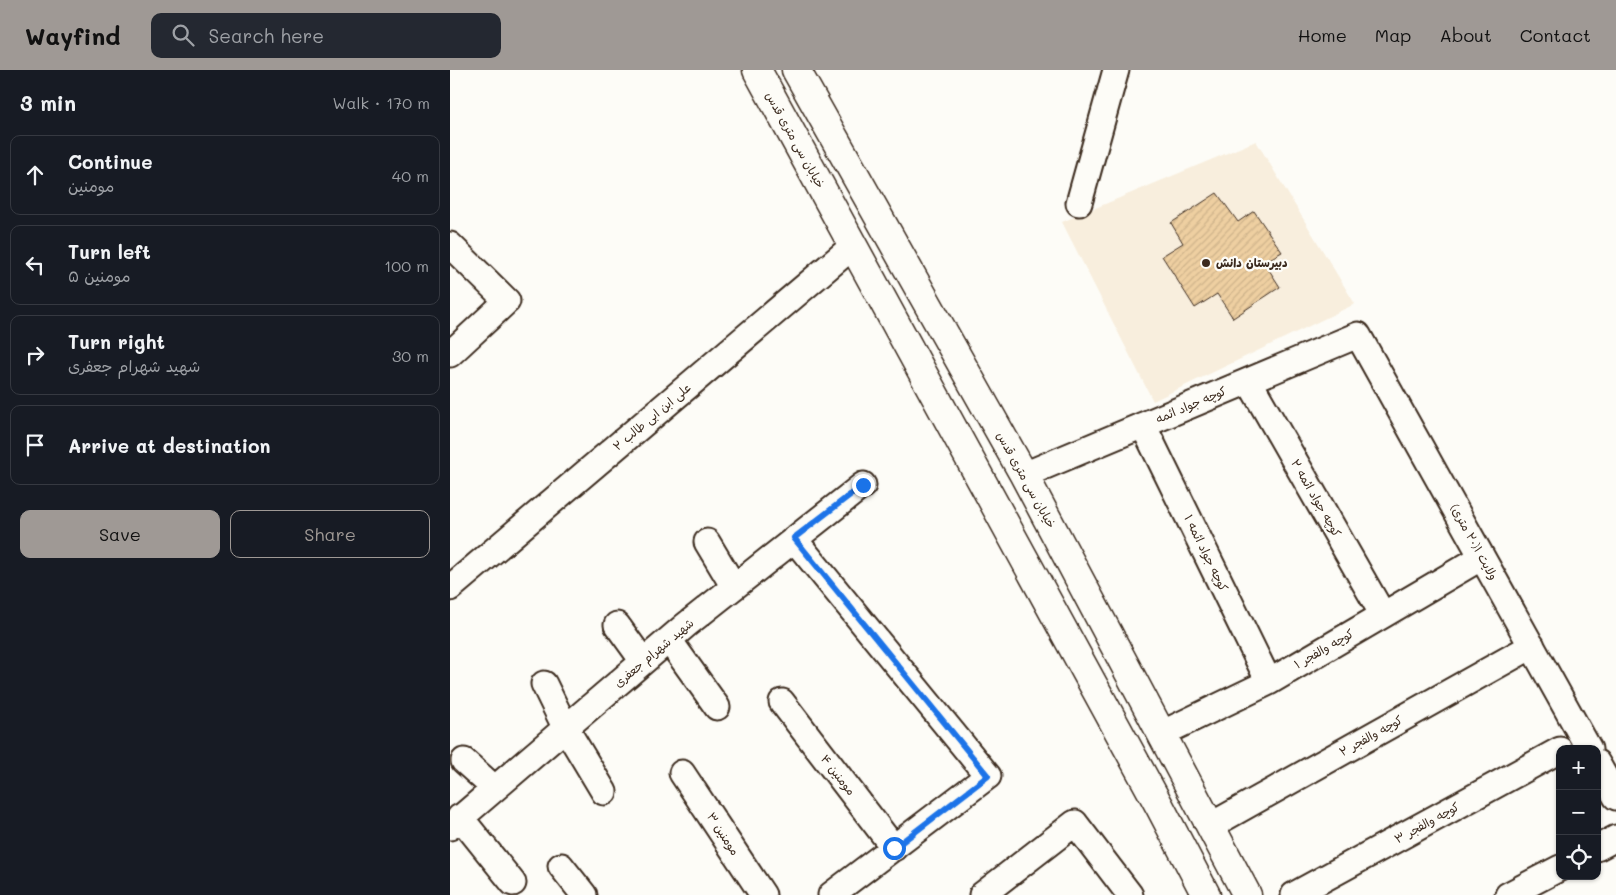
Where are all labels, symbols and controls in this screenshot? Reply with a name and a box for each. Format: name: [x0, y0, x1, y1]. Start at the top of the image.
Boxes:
search box: [151, 13, 501, 58]
text: Wayfind: [25, 20, 121, 51]
icon: search: [169, 21, 197, 49]
text: Search here: [209, 23, 324, 48]
text: Home: [1298, 23, 1347, 47]
text: Map: [1375, 23, 1411, 47]
text: About: [1439, 23, 1492, 47]
text: Contact: [1520, 23, 1591, 47]
street label: خیابان سی متری قدس: [762, 88, 829, 191]
text: 3 min: [20, 89, 76, 116]
text: Walk · 170 m: [332, 92, 430, 113]
text: Continue: [68, 149, 153, 174]
icon: ahead: [21, 161, 49, 189]
text: 40 m: [392, 165, 429, 186]
text: مومنین: [68, 175, 114, 196]
text: Turn left: [68, 239, 151, 264]
icon: left: [21, 251, 49, 279]
place label: دبیرستان دانش: [1216, 254, 1288, 270]
text: 100 m: [384, 255, 429, 276]
marker: دبیرستان دانش: [1200, 257, 1212, 269]
text: ۵ مومنین: [68, 265, 131, 286]
text: Turn right: [68, 329, 165, 354]
icon: right: [21, 341, 49, 369]
text: 30 m: [392, 345, 429, 366]
text: شهید شهرام جعفری: [68, 355, 200, 376]
street label: علی ابن ابی طالب ۲: [609, 379, 694, 454]
street label: کوچه جواد ائمه: [1153, 382, 1229, 427]
street label: خیابان سی متری قدس: [993, 428, 1060, 531]
icon: arrive: [21, 431, 49, 459]
text: Arrive at destination: [68, 433, 271, 458]
street label: کوچه جواد ائمه ۲: [1287, 456, 1346, 540]
route end: [852, 474, 875, 497]
street label: ولایت ۱(۲۰ متری): [1447, 501, 1502, 583]
button: Save: [20, 510, 220, 558]
button: Share: [230, 510, 430, 558]
street label: کوچه جواد ائمه ۱: [1180, 511, 1232, 594]
street label: شهید شهرام جعفری: [610, 614, 698, 692]
street label: کوچه والفجر ۱: [1291, 625, 1357, 672]
street label: کوچه والفجر ۲: [1336, 711, 1405, 760]
map controls: [1556, 745, 1601, 880]
button: +: [1556, 745, 1601, 790]
street label: مومنین ۴: [818, 751, 860, 798]
button: −: [1556, 790, 1601, 835]
street label: کوچه والفجر ۳: [1391, 798, 1462, 847]
street label: مومنین ۳: [704, 809, 744, 858]
button: locate: [1556, 835, 1601, 880]
route start: [883, 837, 906, 860]

